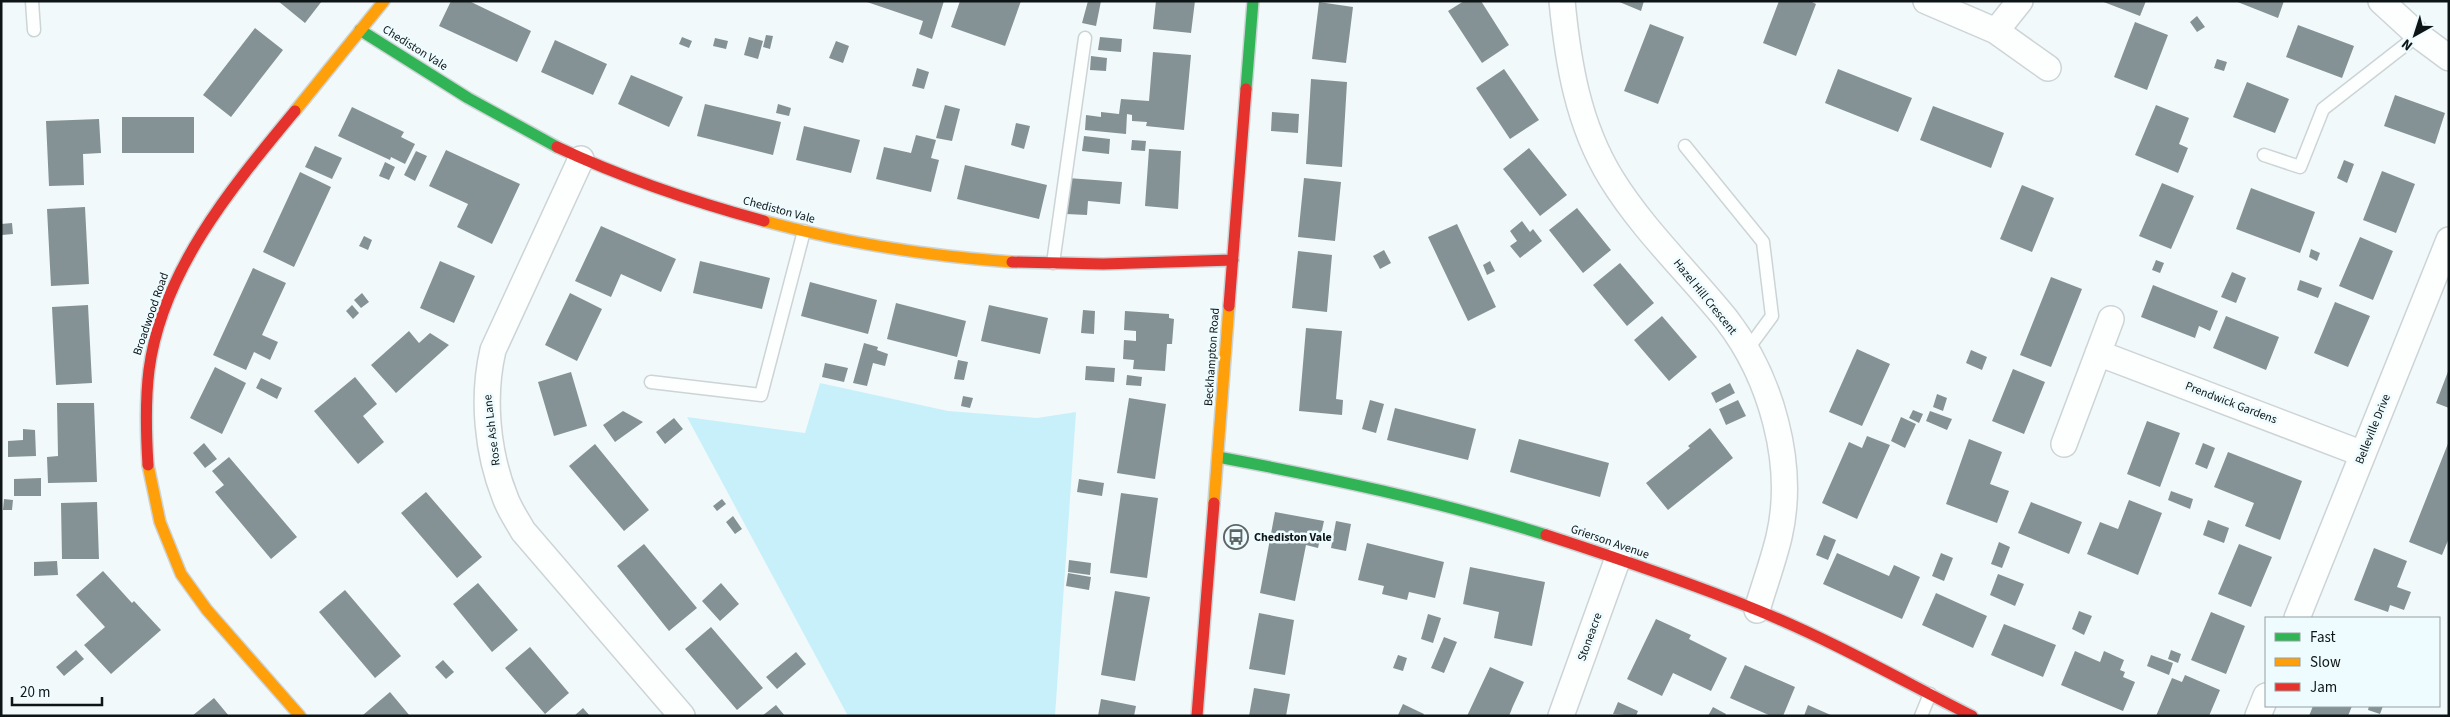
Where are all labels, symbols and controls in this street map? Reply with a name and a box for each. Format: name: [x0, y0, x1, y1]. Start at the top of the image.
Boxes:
north arrow: [2390, 10, 2440, 60]
street label: Chediston Vale: [379, 21, 451, 75]
text: N: [2398, 34, 2417, 55]
street label: Chediston Vale: [741, 192, 817, 228]
street label: Hazel Hill Crescent: [1669, 255, 1741, 339]
street label: Broadwood Road: [129, 270, 173, 358]
street label: Beckhampton Road: [1200, 307, 1224, 407]
street label: Prendwick Gardens: [2183, 378, 2279, 428]
street label: Belleville Drive: [2351, 391, 2395, 467]
street label: Rose Ash Lane: [479, 393, 505, 467]
street label: Grierson Avenue: [1568, 521, 1652, 563]
bus stop icon: Chediston Vale: [1223, 524, 1249, 550]
place label: Chediston Vale: [1254, 529, 1332, 546]
street label: Stoneacre: [1573, 610, 1607, 664]
legend: [2265, 617, 2440, 707]
text: Fast: [2310, 627, 2336, 648]
text: Slow: [2310, 652, 2341, 673]
scale bar: [12, 674, 102, 706]
text: Jam: [2310, 677, 2337, 698]
text: 20 m: [20, 682, 50, 703]

